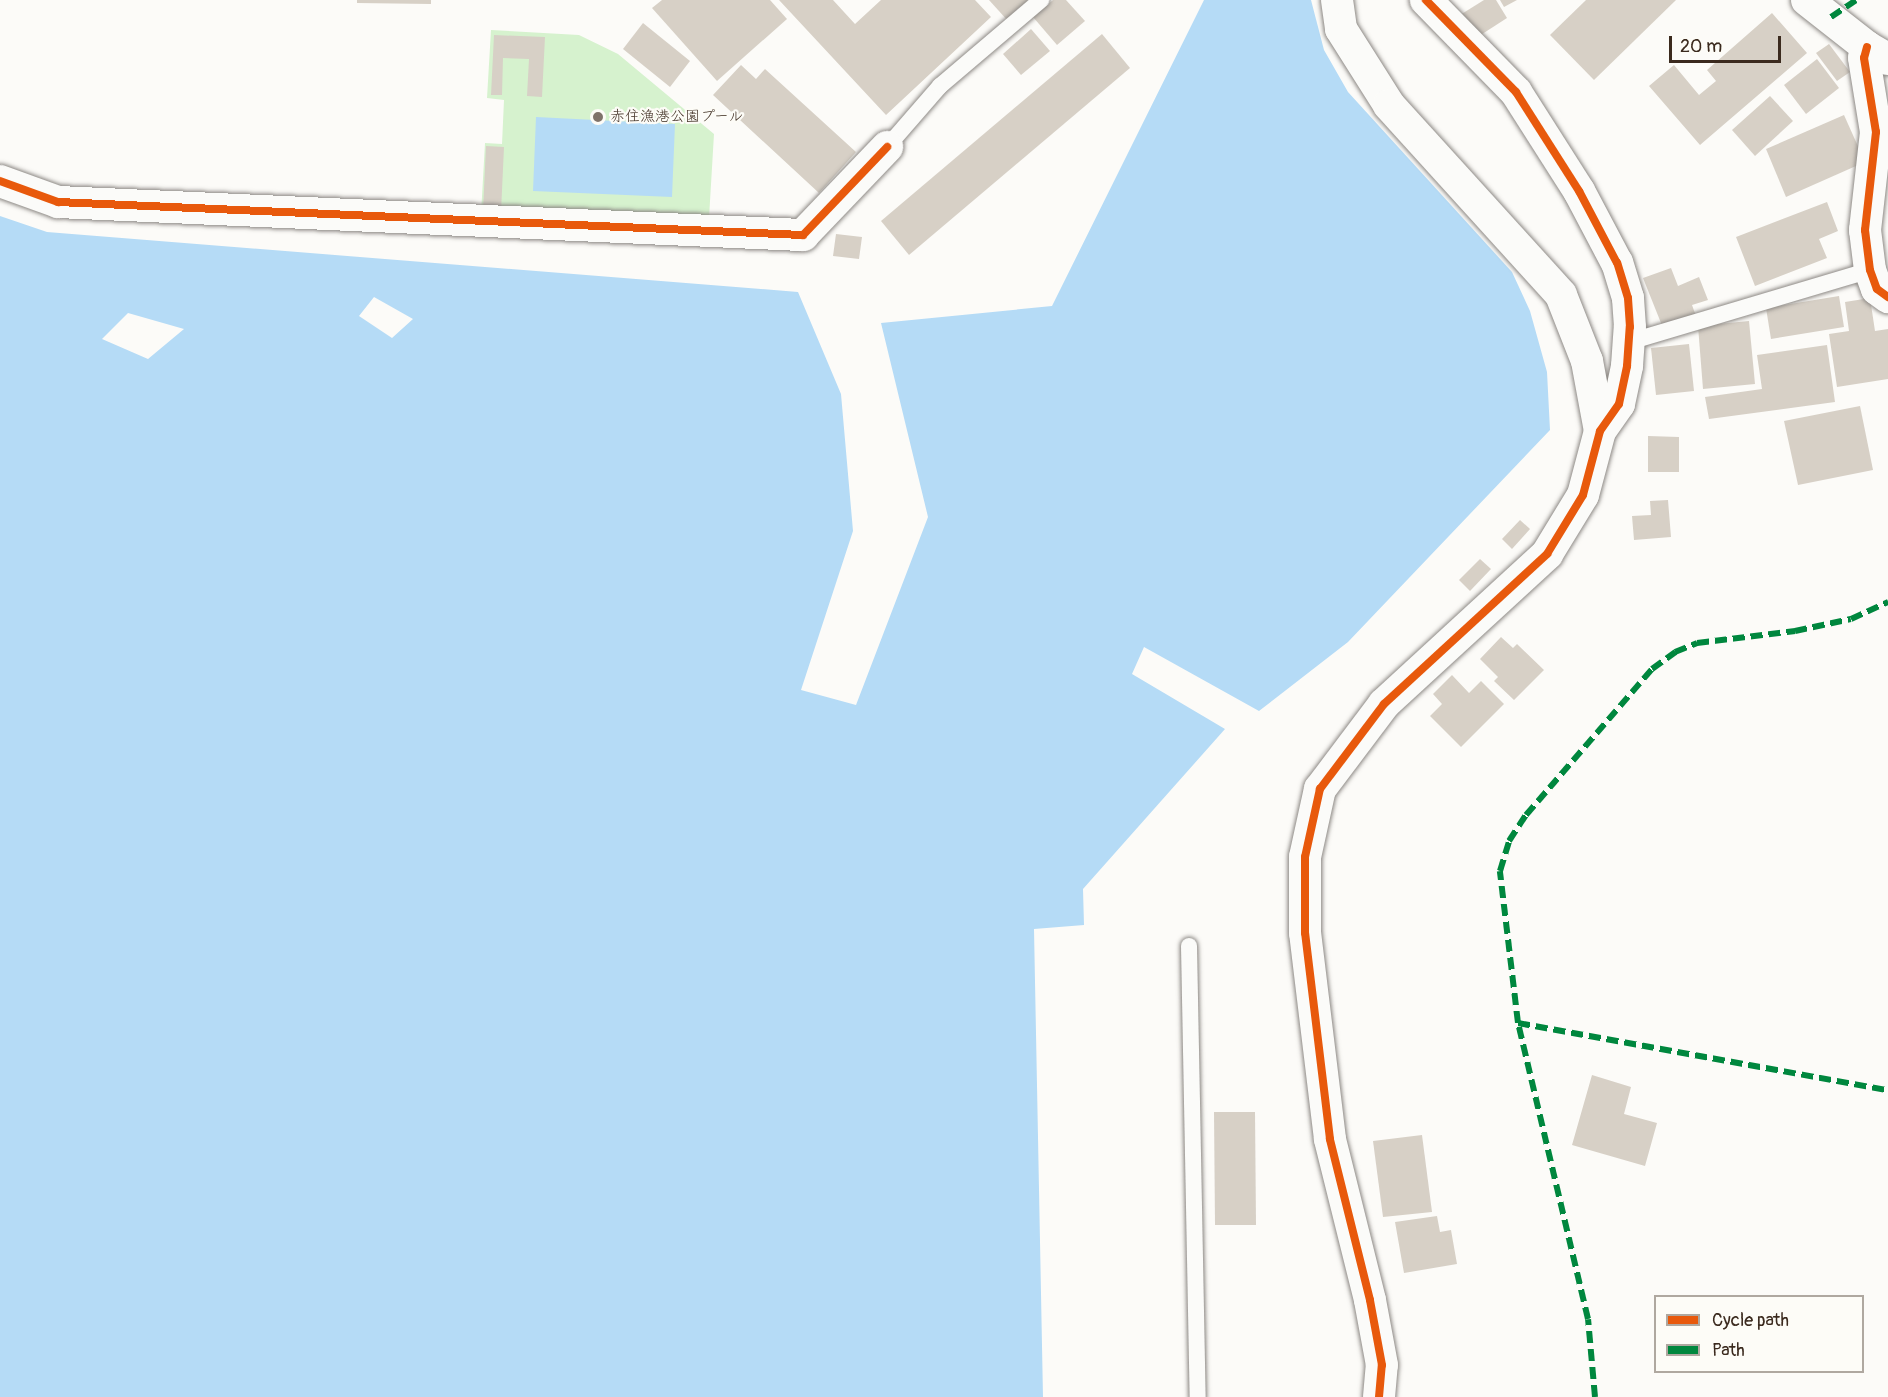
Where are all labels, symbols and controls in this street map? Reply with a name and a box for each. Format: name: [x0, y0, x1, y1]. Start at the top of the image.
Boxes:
scale bar: [1672, 24, 1784, 62]
text: 20 m: [1680, 35, 1722, 58]
place label: 赤住漁港公園プール: [610, 108, 744, 126]
marker: 赤住漁港公園プール: [591, 110, 605, 124]
legend: [1654, 1295, 1864, 1373]
text: Cycle path: [1712, 1309, 1789, 1332]
text: Path: [1712, 1339, 1745, 1362]

